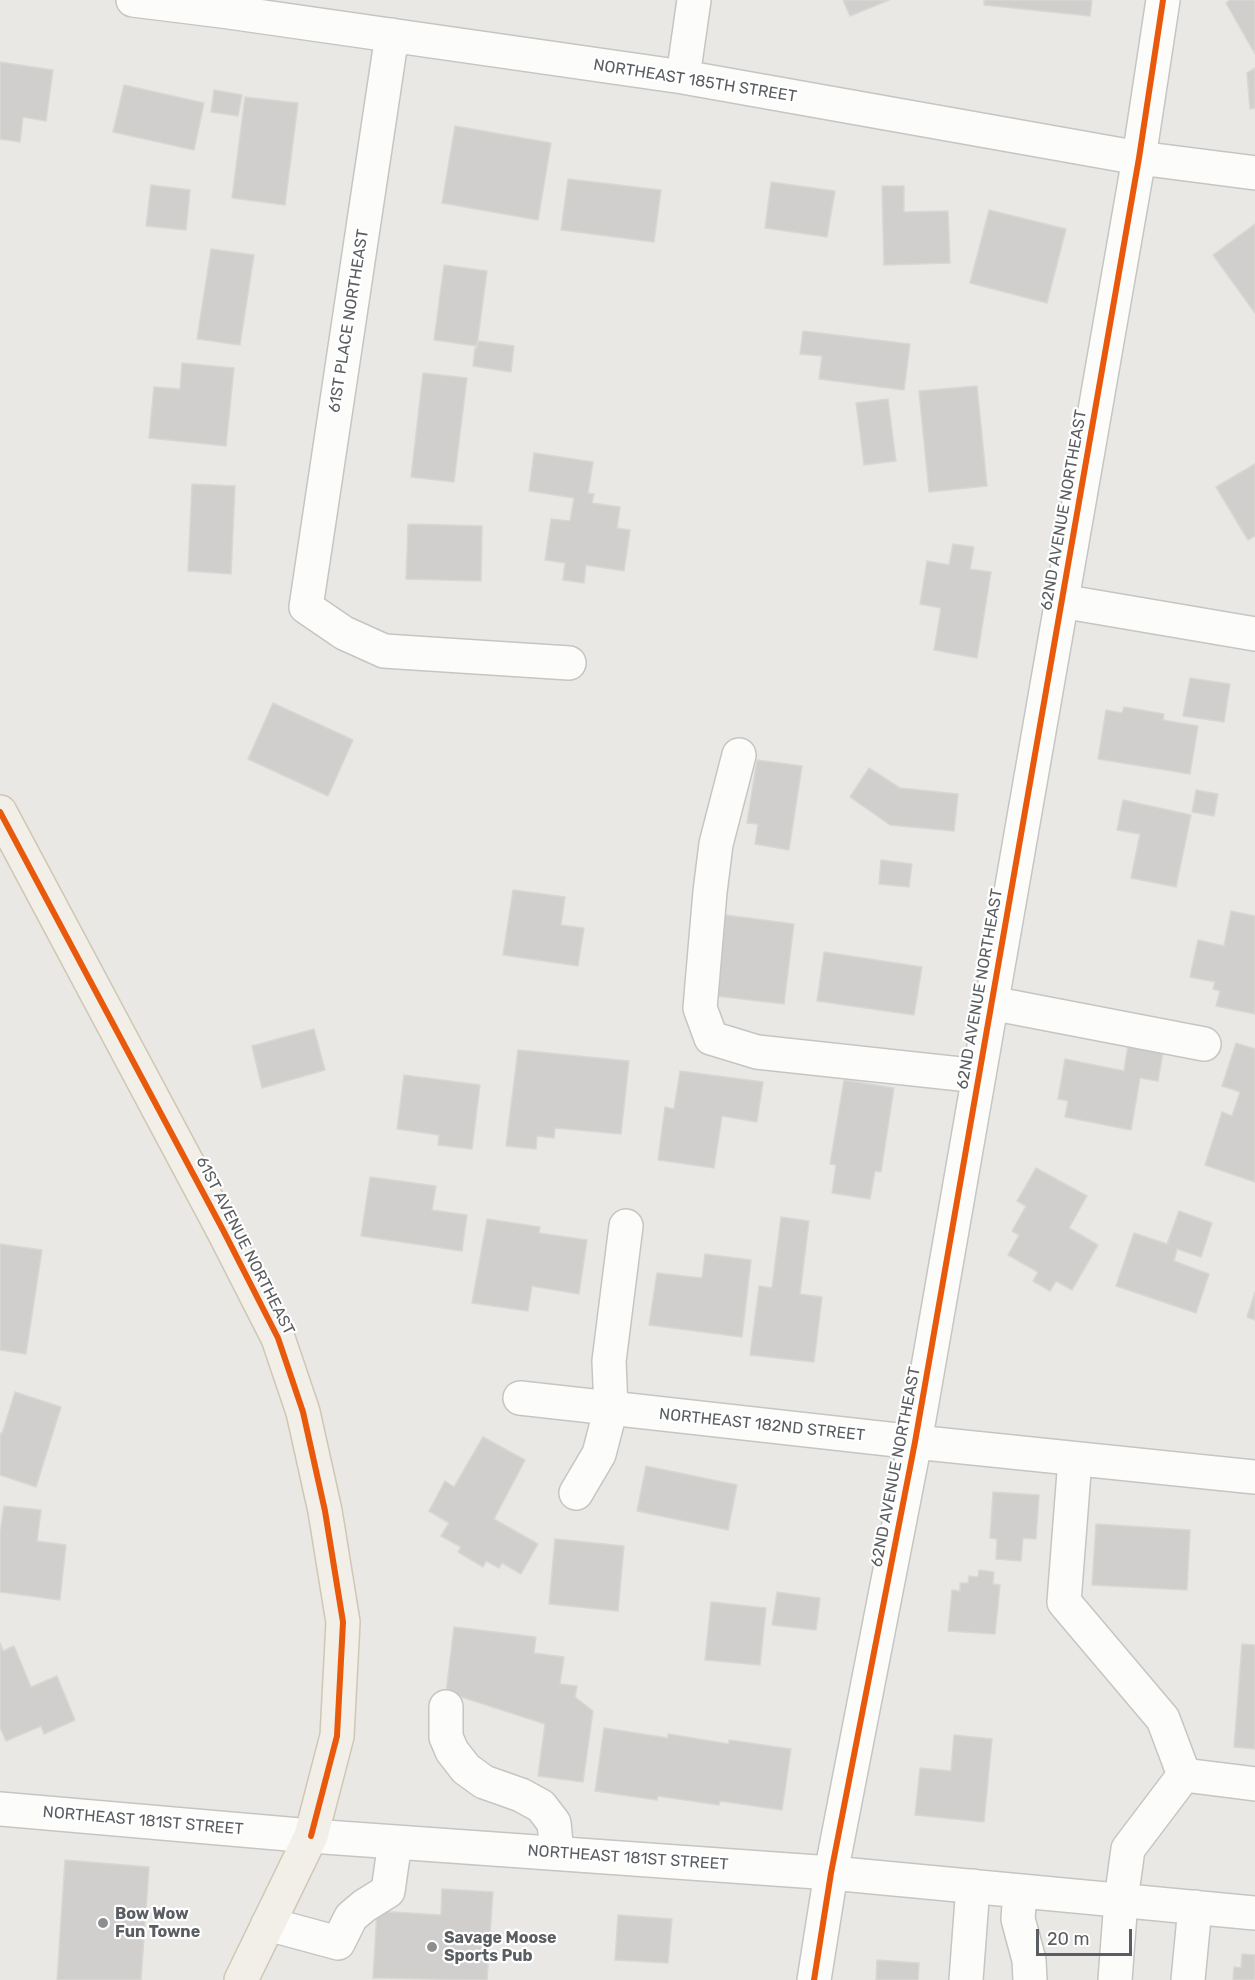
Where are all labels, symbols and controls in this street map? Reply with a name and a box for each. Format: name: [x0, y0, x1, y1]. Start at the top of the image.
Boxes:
street label: NORTHEAST 185TH STREET: [592, 55, 798, 107]
street label: 61ST PLACE NORTHEAST: [325, 228, 373, 414]
street label: 62ND AVENUE NORTHEAST: [1037, 408, 1091, 612]
street label: 62ND AVENUE NORTHEAST: [953, 887, 1007, 1091]
street label: 61ST AVENUE NORTHEAST: [192, 1154, 298, 1338]
street label: 62ND AVENUE NORTHEAST: [867, 1365, 925, 1569]
street label: NORTHEAST 182ND STREET: [658, 1405, 866, 1445]
street label: NORTHEAST 181ST STREET: [42, 1803, 244, 1839]
street label: NORTHEAST 181ST STREET: [527, 1841, 729, 1875]
place label: Bow Wow Fun Towne: [115, 1904, 200, 1942]
marker: Bow Wow Fun Towne: [96, 1916, 110, 1930]
scale bar: [1039, 1917, 1135, 1955]
place label: Savage Moose Sports Pub: [444, 1928, 557, 1966]
text: 20 m: [1047, 1928, 1089, 1950]
marker: Savage Moose Sports Pub: [425, 1940, 439, 1954]

